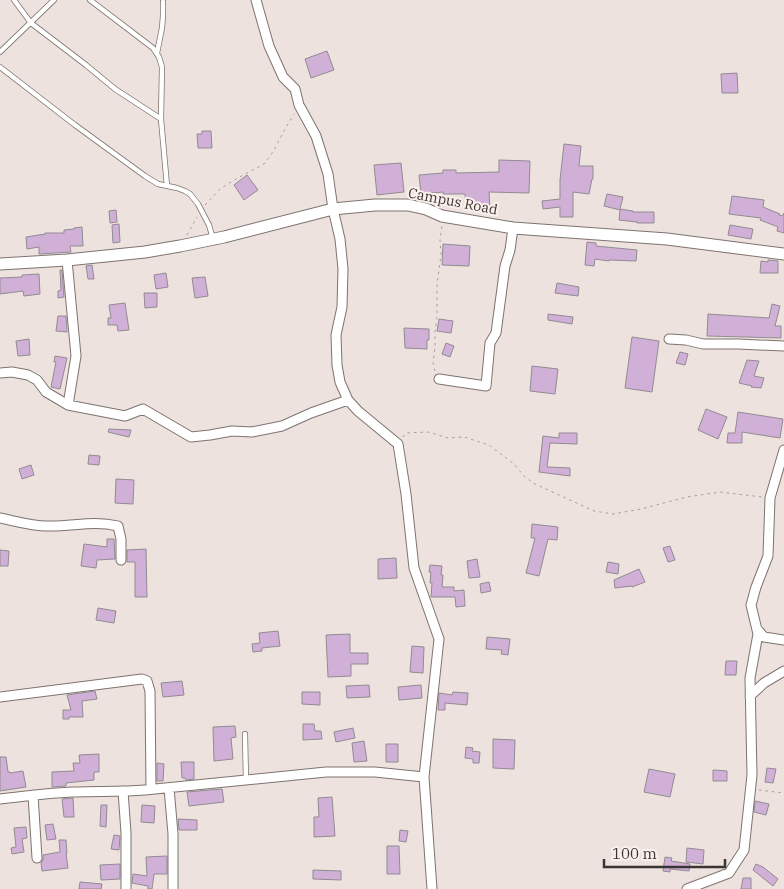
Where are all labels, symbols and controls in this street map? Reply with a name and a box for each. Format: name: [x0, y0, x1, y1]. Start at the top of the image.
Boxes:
street label: Campus Road: [407, 184, 500, 219]
scale bar: [604, 836, 725, 868]
text: 100 m: [612, 844, 657, 863]

